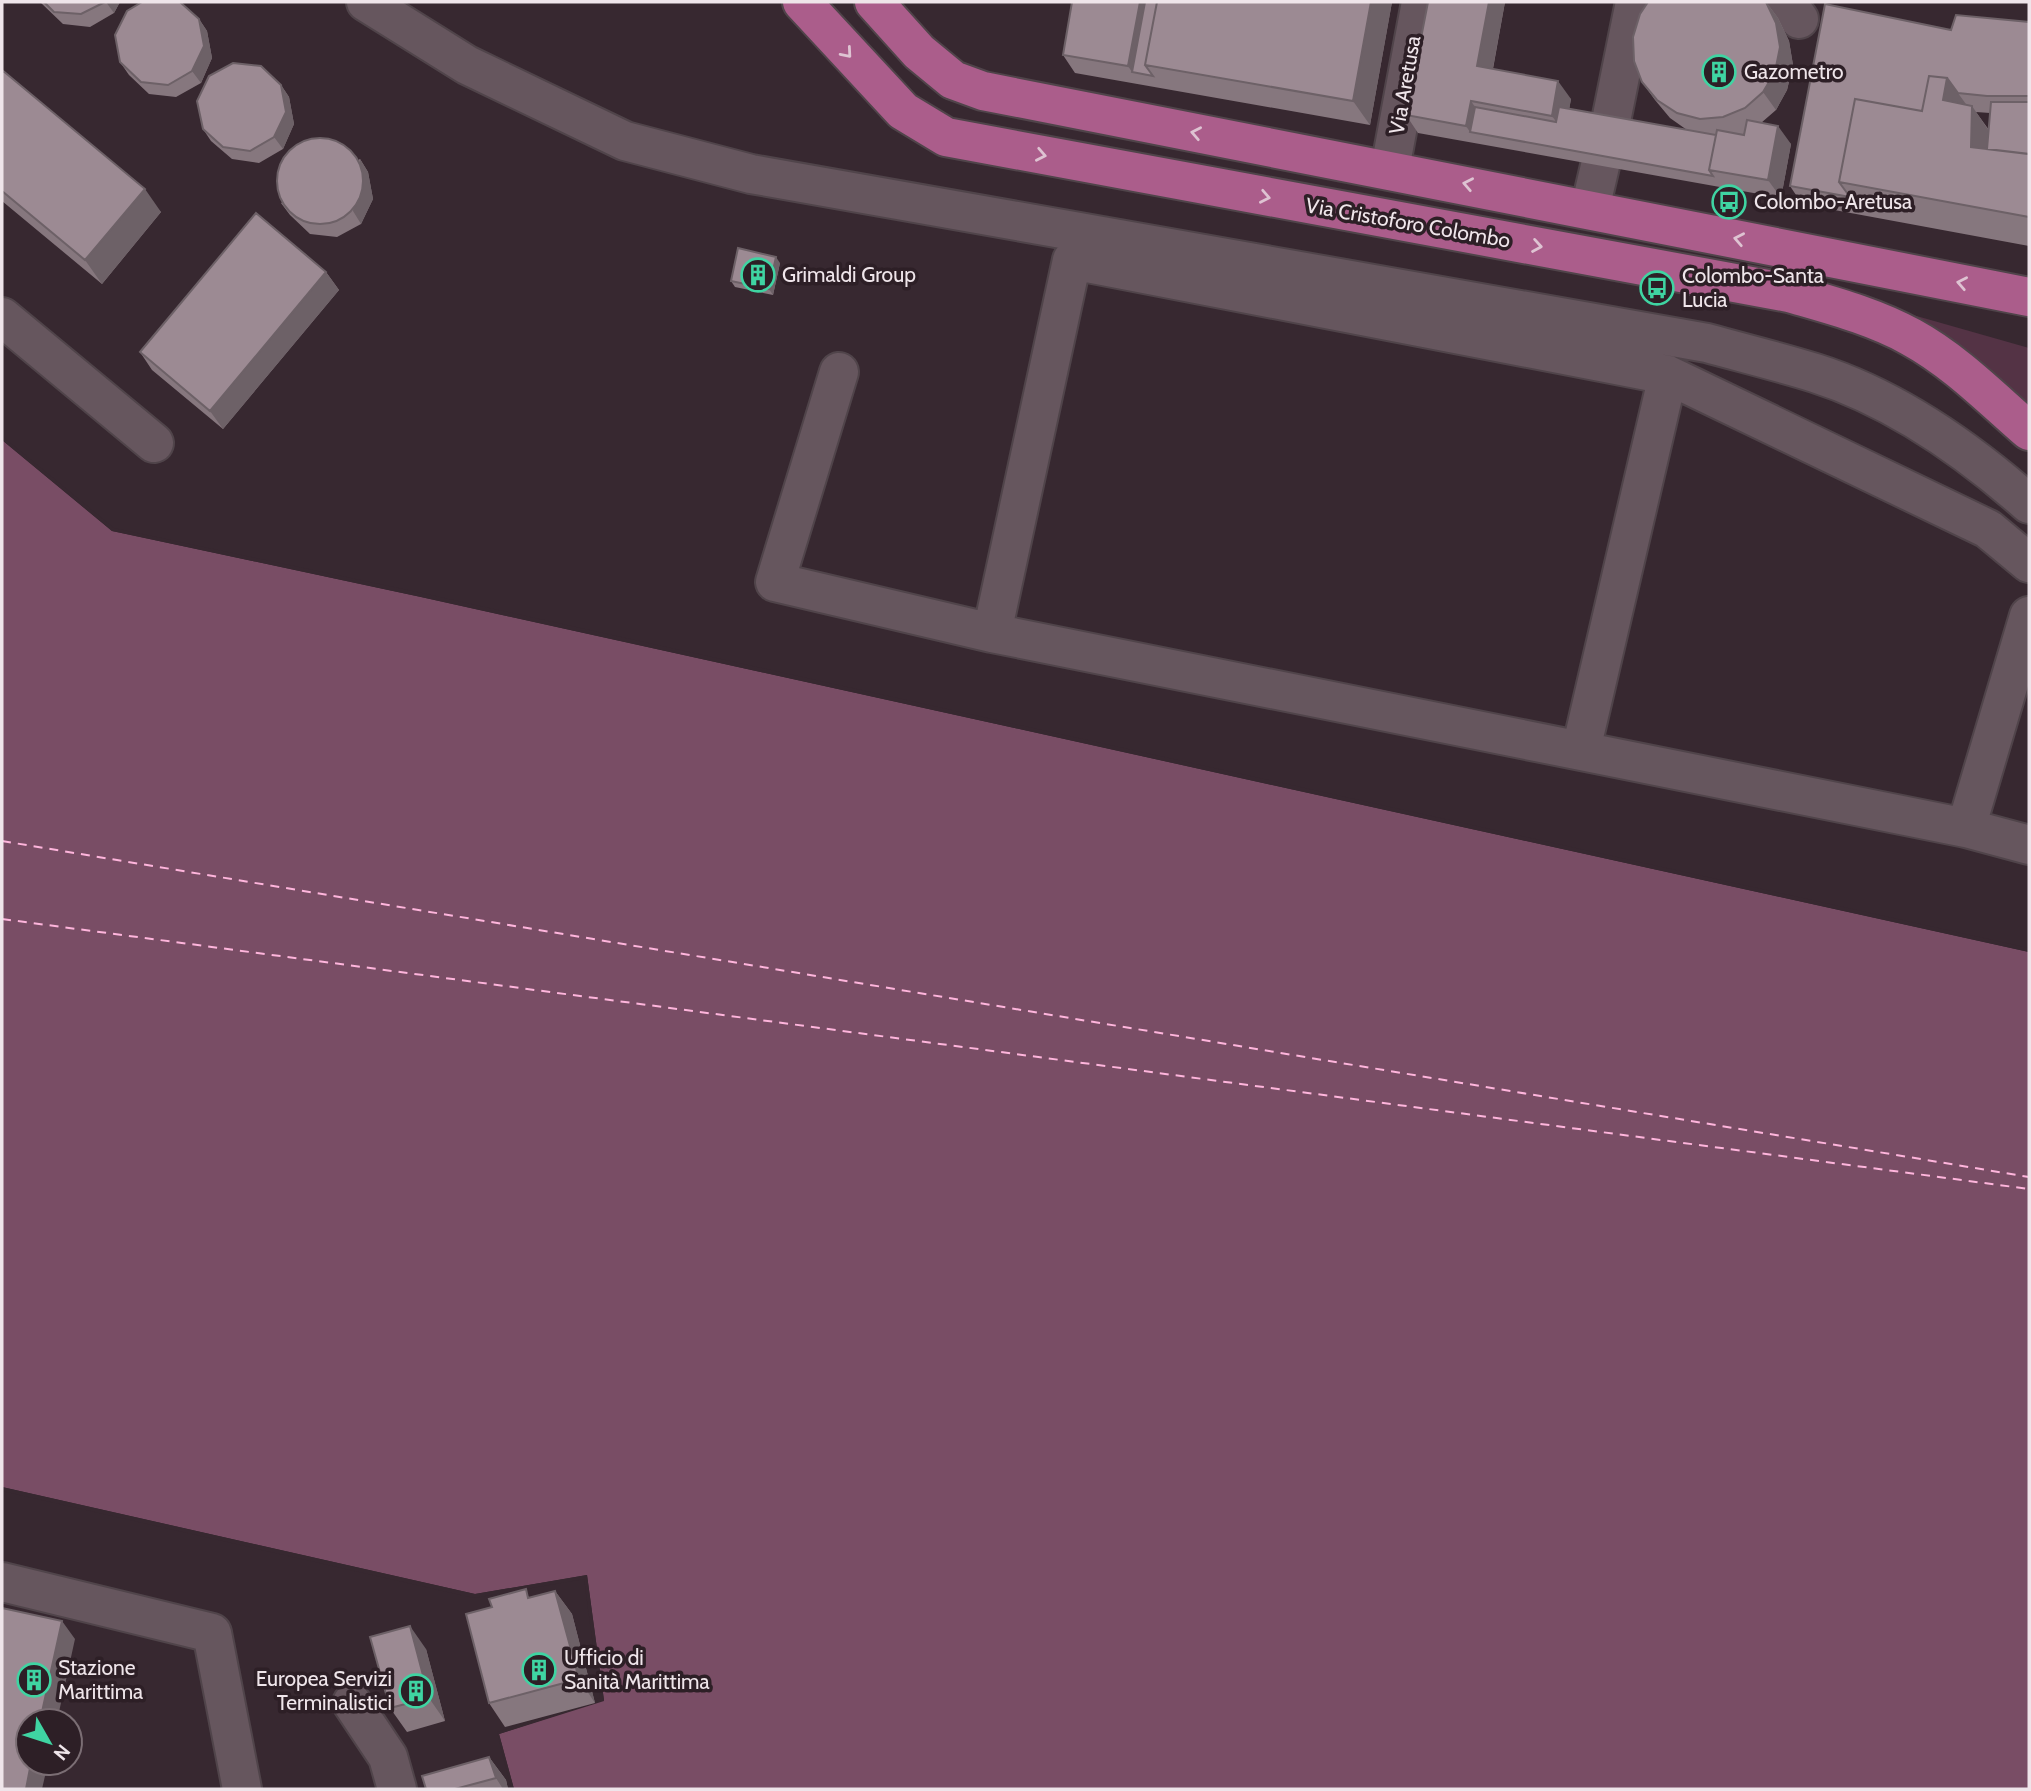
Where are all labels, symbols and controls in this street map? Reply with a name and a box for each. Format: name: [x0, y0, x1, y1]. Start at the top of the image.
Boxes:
street label: Via Aretusa: [1384, 34, 1425, 136]
one-way arrow: [839, 45, 851, 58]
building icon: Gazometro: [1700, 53, 1738, 91]
place label: Gazometro: [1744, 59, 1844, 84]
one-way arrow: [1190, 126, 1202, 141]
one-way arrow: [1035, 147, 1047, 162]
one-way arrow: [1462, 178, 1474, 193]
bus stop icon: Colombo-Aretusa: [1710, 183, 1748, 221]
one-way arrow: [1259, 189, 1270, 204]
place label: Colombo-Aretusa: [1754, 189, 1912, 214]
street label: Via Cristoforo Colombo: [1304, 192, 1512, 253]
one-way arrow: [1733, 232, 1745, 247]
one-way arrow: [1531, 238, 1543, 253]
building icon: Grimaldi Group: [739, 256, 777, 294]
place label: Grimaldi Group: [782, 262, 916, 287]
place label: Colombo-Santa Lucia: [1682, 263, 1824, 312]
bus stop icon: Colombo-Santa Lucia: [1638, 269, 1676, 307]
one-way arrow: [1956, 277, 1968, 292]
place label: Ufficio di Sanità Marittima: [564, 1645, 710, 1694]
building icon: Ufficio di Sanità Marittima: [520, 1651, 558, 1689]
place label: Stazione Marittima: [58, 1655, 143, 1704]
building icon: Stazione Marittima: [15, 1661, 53, 1699]
place label: Europea Servizi Terminalistici: [256, 1666, 392, 1715]
building icon: Europea Servizi Terminalistici: [397, 1672, 435, 1710]
north arrow: [14, 1707, 84, 1777]
text: N: [49, 1740, 75, 1765]

